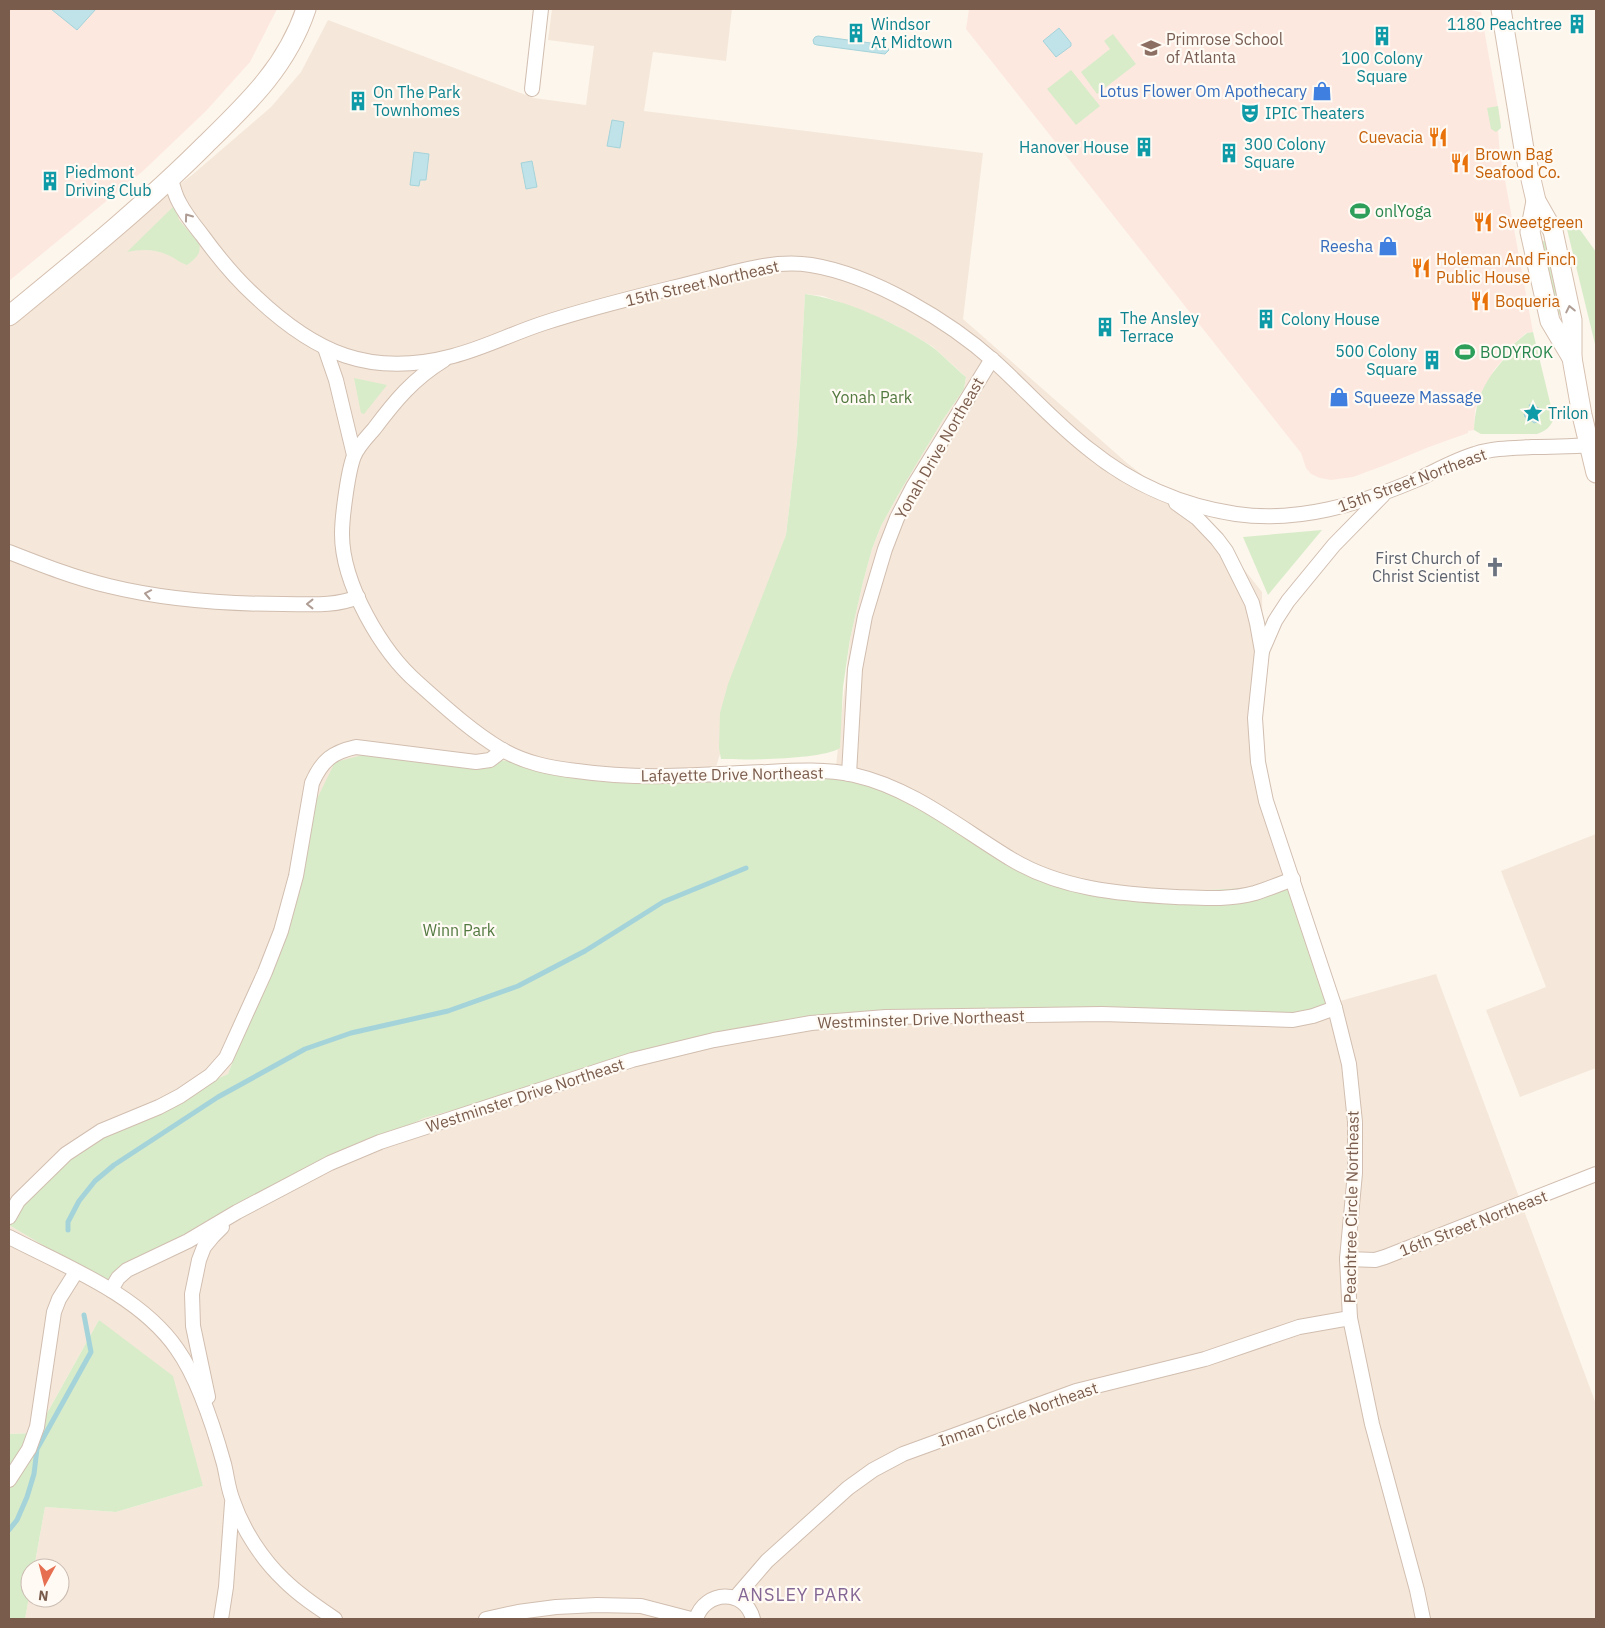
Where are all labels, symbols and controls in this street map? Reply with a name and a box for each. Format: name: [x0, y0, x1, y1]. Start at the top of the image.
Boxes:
building icon: 1180 Peachtree: [1566, 13, 1588, 35]
place label: Windsor At Midtown: [871, 14, 953, 52]
place label: 1180 Peachtree: [1447, 14, 1562, 34]
building icon: Windsor At Midtown: [845, 22, 867, 44]
building icon: 100 Colony Square: [1371, 25, 1393, 47]
place label: Primrose School of Atlanta: [1166, 29, 1283, 67]
school or university icon: Primrose School of Atlanta: [1140, 37, 1162, 59]
place label: 100 Colony Square: [1341, 48, 1423, 86]
shop icon: Lotus Flower Om Apothecary: [1311, 80, 1333, 102]
place label: Lotus Flower Om Apothecary: [1099, 81, 1307, 101]
place label: On The Park Townhomes: [373, 82, 461, 120]
building icon: On The Park Townhomes: [347, 90, 369, 112]
theatre icon: IPIC Theaters: [1239, 102, 1261, 124]
place label: IPIC Theaters: [1265, 103, 1365, 123]
restaurant icon: Cuevacia: [1427, 126, 1449, 148]
place label: Cuevacia: [1358, 127, 1423, 147]
place label: 300 Colony Square: [1244, 134, 1326, 172]
building icon: Hanover House: [1133, 136, 1155, 158]
place label: Hanover House: [1019, 137, 1129, 157]
building icon: 300 Colony Square: [1218, 142, 1240, 164]
place label: Brown Bag Seafood Co.: [1475, 144, 1561, 182]
restaurant icon: Brown Bag Seafood Co.: [1449, 152, 1471, 174]
place label: Piedmont Driving Club: [65, 162, 151, 200]
building icon: Piedmont Driving Club: [39, 170, 61, 192]
sports icon: onlYoga: [1349, 200, 1371, 222]
place label: onlYoga: [1375, 201, 1432, 221]
restaurant icon: Sweetgreen: [1472, 211, 1494, 233]
place label: Sweetgreen: [1498, 212, 1583, 232]
one-way arrow: [185, 213, 194, 223]
shop icon: Reesha: [1377, 235, 1399, 257]
place label: Reesha: [1320, 236, 1373, 256]
place label: Holeman And Finch Public House: [1436, 249, 1576, 287]
street label: 15th Street Northeast: [623, 256, 781, 310]
restaurant icon: Holeman And Finch Public House: [1410, 257, 1432, 279]
restaurant icon: Boqueria: [1469, 290, 1491, 312]
place label: Boqueria: [1495, 291, 1560, 311]
one-way arrow: [1565, 305, 1576, 313]
place label: The Ansley Terrace: [1120, 308, 1199, 346]
building icon: Colony House: [1255, 308, 1277, 330]
place label: Colony House: [1281, 309, 1380, 329]
building icon: The Ansley Terrace: [1094, 316, 1116, 338]
place label: 500 Colony Square: [1335, 341, 1417, 379]
sports icon: BODYROK: [1454, 341, 1476, 363]
place label: BODYROK: [1480, 342, 1553, 362]
building icon: 500 Colony Square: [1421, 349, 1443, 371]
street label: Yonah Drive Northeast: [890, 373, 988, 523]
shop icon: Squeeze Massage: [1328, 386, 1350, 408]
park label: Yonah Park: [832, 387, 913, 407]
place label: Squeeze Massage: [1354, 387, 1482, 407]
place icon: Trilon: [1522, 402, 1544, 424]
place label: Trilon: [1548, 403, 1589, 423]
street label: 15th Street Northeast: [1335, 444, 1489, 516]
place label: First Church of Christ Scientist: [1372, 548, 1480, 586]
church icon: First Church of Christ Scientist: [1484, 556, 1506, 578]
one-way arrow: [144, 590, 152, 600]
one-way arrow: [306, 599, 314, 609]
street label: Lafayette Drive Northeast: [640, 762, 824, 786]
park label: Winn Park: [423, 920, 496, 940]
street label: Westminster Drive Northeast: [817, 1005, 1025, 1033]
street label: Westminster Drive Northeast: [423, 1053, 627, 1137]
street label: Peachtree Circle Northeast: [1339, 1110, 1363, 1304]
street label: 16th Street Northeast: [1396, 1186, 1550, 1260]
street label: Inman Circle Northeast: [936, 1377, 1100, 1451]
north arrow: [20, 1558, 70, 1608]
district label: ANSLEY PARK: [738, 1583, 862, 1606]
text: N: [37, 1586, 50, 1605]

